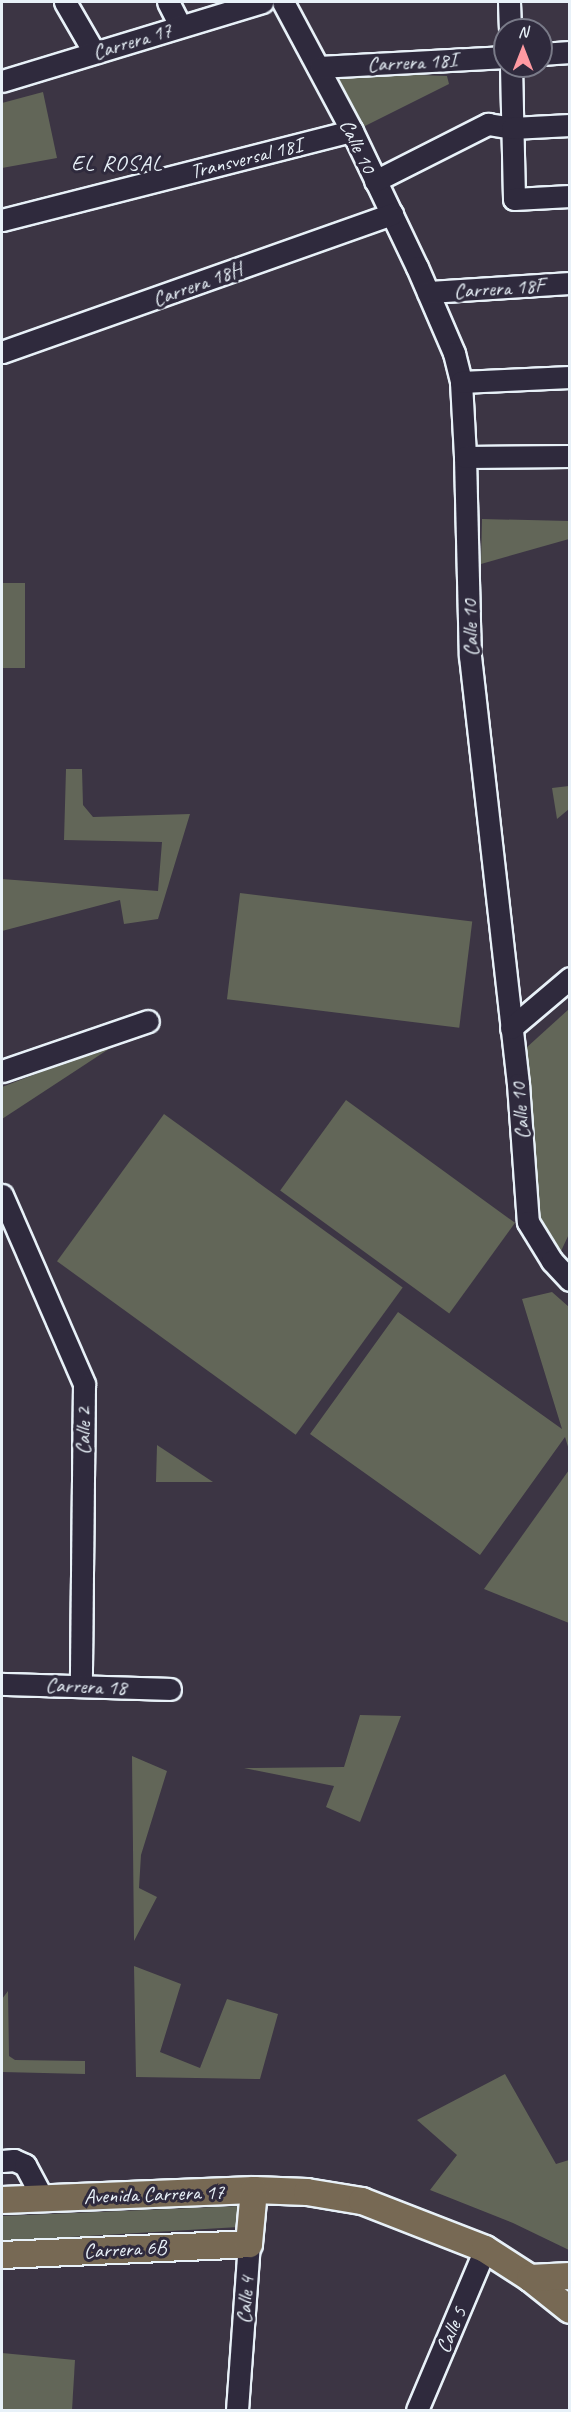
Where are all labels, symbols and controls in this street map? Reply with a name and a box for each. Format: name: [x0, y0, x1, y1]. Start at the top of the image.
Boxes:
street label: Carrera 17: [89, 17, 175, 65]
north arrow: [493, 18, 553, 78]
text: N: [518, 22, 528, 42]
street label: Carrera 18I: [367, 47, 457, 77]
street label: Calle 10: [334, 115, 382, 177]
street label: Transversal 18I: [188, 132, 304, 184]
district label: EL ROSAL: [72, 151, 162, 177]
street label: Carrera 18H: [149, 256, 245, 312]
street label: Carrera 18F: [453, 272, 545, 304]
street label: Calle 10: [456, 599, 484, 657]
street label: Calle 10: [505, 1082, 535, 1140]
street label: Calle 2: [70, 1407, 96, 1455]
street label: Carrera 18: [45, 1672, 127, 1700]
street label: Avenida Carrera 17: [83, 2179, 225, 2209]
street label: Carrera 6B: [83, 2234, 167, 2264]
street label: Calle 4: [231, 2275, 259, 2325]
street label: Calle 5: [430, 2303, 472, 2357]

